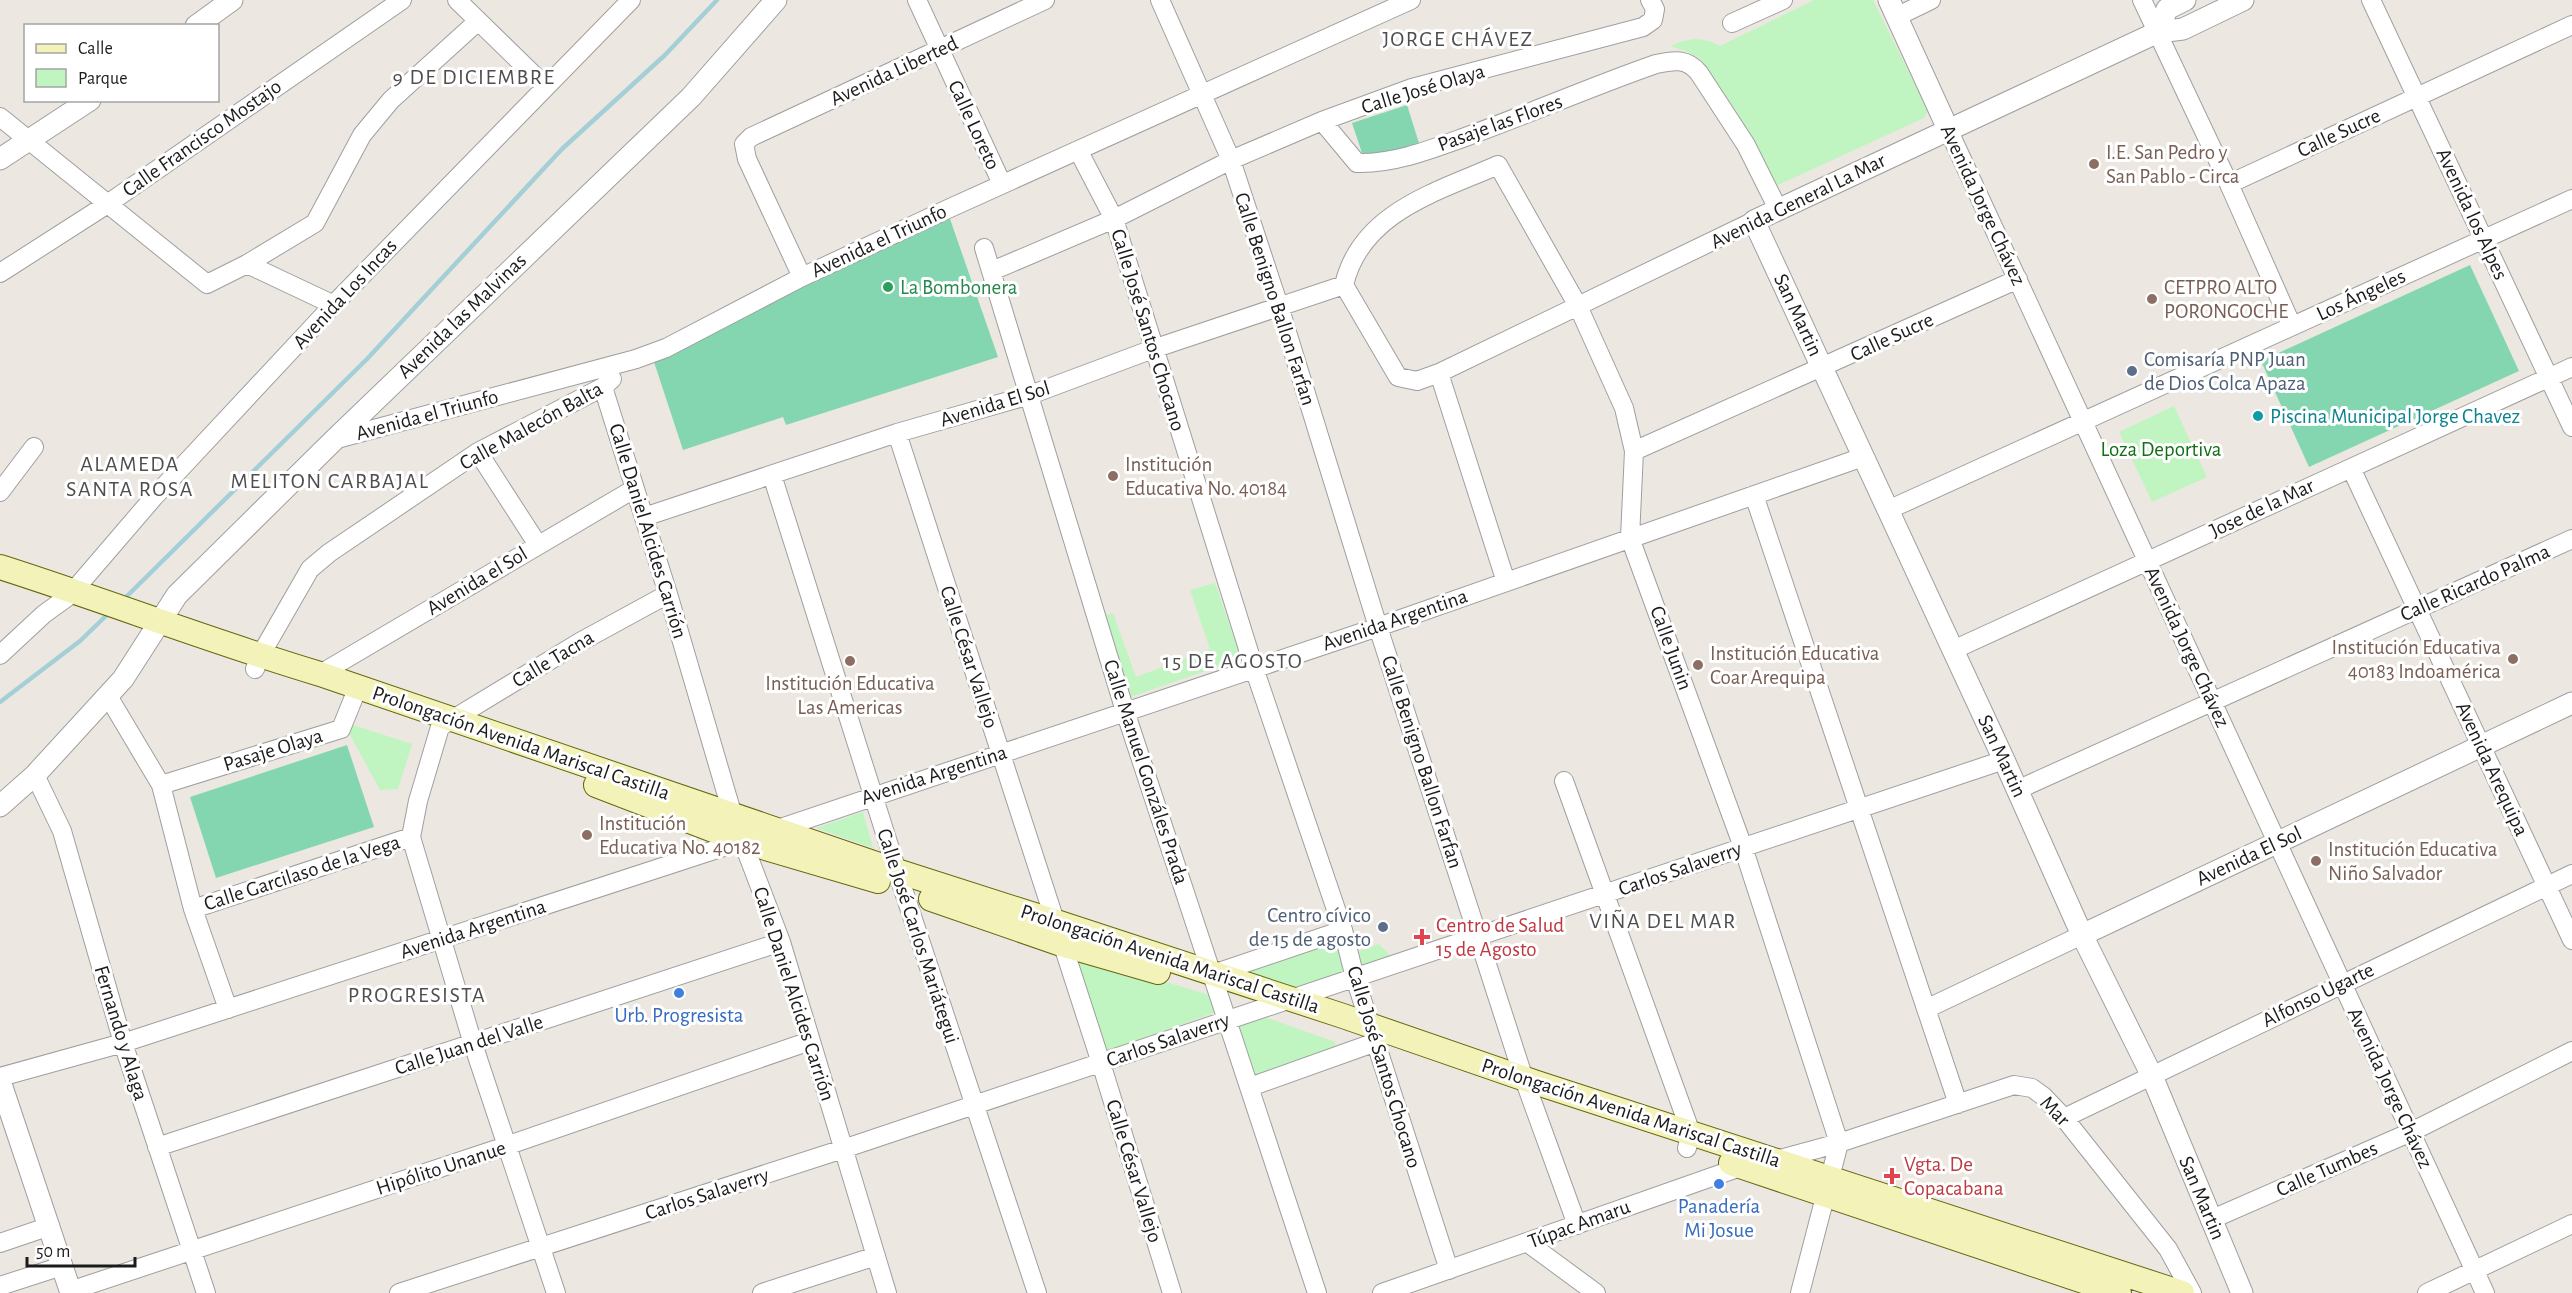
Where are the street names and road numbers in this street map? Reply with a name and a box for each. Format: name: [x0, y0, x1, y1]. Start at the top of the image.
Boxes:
street label: Avenida Liberted: [827, 32, 961, 110]
street label: Calle José Olaya: [1359, 60, 1487, 118]
street label: Calle Francisco Mostajo: [119, 75, 285, 201]
street label: Calle Loreto: [944, 77, 1004, 173]
street label: Pasaje las Flores: [1435, 91, 1565, 155]
street label: Calle Sucre: [2294, 105, 2384, 161]
street label: Avenida Jorge Chávez: [1937, 121, 2029, 289]
street label: Avenida los Alpes: [2432, 145, 2512, 283]
street label: Avenida General La Mar: [1707, 149, 1889, 252]
street label: Calle Benigno Ballon Farfan: [1231, 190, 1319, 408]
street label: Avenida el Triunfo: [808, 201, 950, 281]
street label: Calle José Santos Chocano: [1107, 227, 1189, 433]
street label: Avenida Los Incas: [289, 235, 401, 353]
street label: Avenida las Malvinas: [394, 250, 530, 382]
street label: Los Ángeles: [2313, 264, 2409, 325]
street label: San Martin: [1770, 270, 1826, 360]
street label: Calle Sucre: [1847, 309, 1937, 365]
street label: Avenida El Sol: [938, 377, 1052, 431]
street label: Calle Malecón Balta: [456, 378, 606, 474]
street label: Avenida el Triunfo: [354, 386, 500, 444]
street label: Calle Daniel Alcides Carrión: [605, 421, 691, 641]
street label: Jose de la Mar: [2207, 475, 2318, 541]
street label: Calle Ricardo Palma: [2397, 540, 2553, 625]
street label: Avenida el Sol: [423, 543, 531, 619]
street label: Avenida Jorge Chávez: [2141, 563, 2233, 731]
street label: Calle César Vallejo: [936, 583, 1002, 731]
street label: Avenida Argentina: [1320, 585, 1470, 655]
street label: Calle Junin: [1646, 603, 1696, 693]
street label: Calle Tacna: [509, 626, 598, 691]
street label: Calle Benigno Ballon Farfan: [1378, 653, 1466, 871]
street label: Calle Manuel Gonzáles Prada: [1100, 657, 1192, 887]
street label: Prolongación Avenida Mariscal Castilla: [370, 682, 673, 804]
street label: Avenida Arequipa: [2452, 699, 2532, 840]
street label: San Martin: [1974, 711, 2030, 801]
street label: Pasaje Olaya: [221, 725, 325, 775]
street label: Avenida Argentina: [859, 741, 1010, 808]
street label: Avenida El Sol: [2193, 822, 2305, 890]
street label: Calle José Carlos Mariátegui: [873, 826, 963, 1046]
street label: Calle Garcilaso de la Vega: [201, 831, 403, 915]
street label: Carlos Salaverry: [1616, 838, 1744, 900]
street label: Calle Daniel Alcides Carrión: [749, 884, 839, 1104]
street label: Avenida Argentina: [398, 895, 549, 962]
street label: Prolongación Avenida Mariscal Castilla: [1018, 901, 1322, 1017]
street label: Alfonso Ugarte: [2259, 959, 2377, 1031]
street label: Fernando y Alaga: [91, 963, 152, 1103]
street label: Calle José Santos Chocano: [1343, 964, 1425, 1170]
street label: Avenida Jorge Chávez: [2344, 1004, 2436, 1172]
street label: Carlos Salaverry: [1104, 1009, 1232, 1071]
street label: Calle Juan del Valle: [392, 1011, 546, 1079]
street label: Prolongación Avenida Mariscal Castilla: [1479, 1055, 1783, 1171]
street label: Mar: [2036, 1092, 2074, 1130]
street label: Calle César Vallejo: [1102, 1097, 1166, 1245]
street label: Hipólito Unanue: [373, 1137, 509, 1199]
street label: Calle Tumbes: [2273, 1137, 2381, 1201]
street label: San Martin: [2175, 1153, 2229, 1243]
street label: Carlos Salaverry: [642, 1164, 772, 1224]
street label: Túpac Amaru: [1525, 1196, 1633, 1252]

